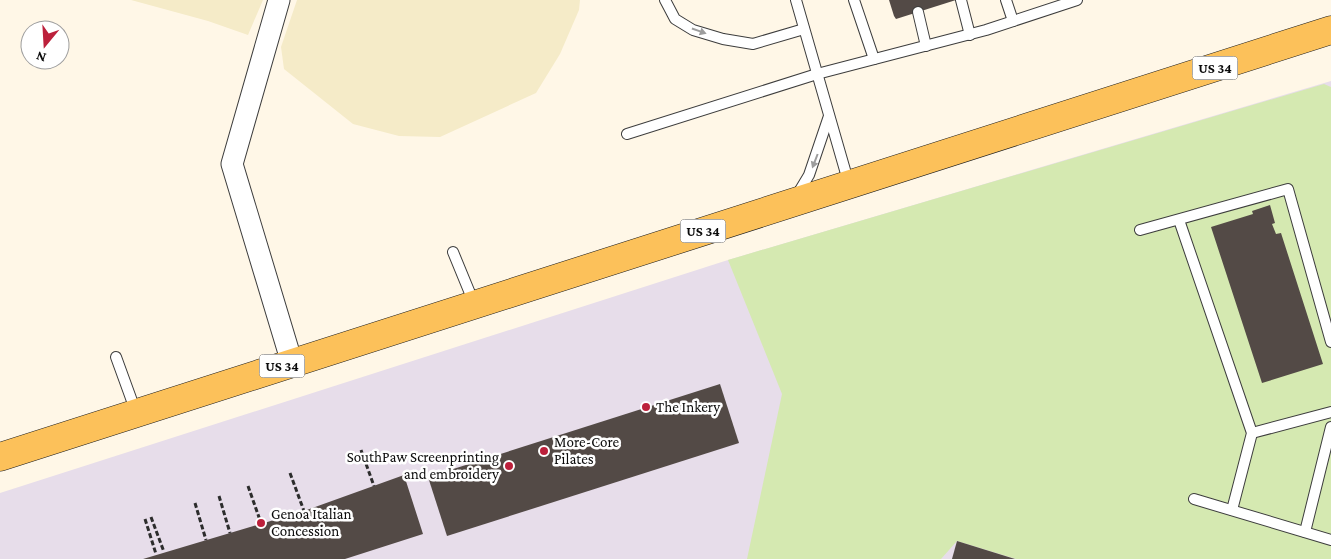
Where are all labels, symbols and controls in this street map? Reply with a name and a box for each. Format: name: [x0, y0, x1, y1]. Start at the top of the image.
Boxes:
north arrow: [20, 20, 70, 70]
one-way arrow: [692, 28, 707, 36]
text: N: [34, 48, 48, 66]
road number: US 34: [1192, 56, 1238, 80]
one-way arrow: [811, 154, 819, 169]
road number: US 34: [680, 220, 726, 242]
road number: US 34: [260, 354, 304, 378]
place label: The Inkery: [656, 399, 720, 416]
marker: The Inkery: [640, 401, 652, 413]
place label: More-Core Pilates: [554, 434, 619, 467]
marker: More-Core Pilates: [538, 445, 550, 457]
place label: SouthPaw Screenprinting and embroidery: [347, 449, 499, 483]
marker: SouthPaw Screenprinting and embroidery: [503, 460, 515, 472]
place label: Genoa Italian Concession: [271, 506, 352, 539]
marker: Genoa Italian Concession: [255, 517, 267, 529]

